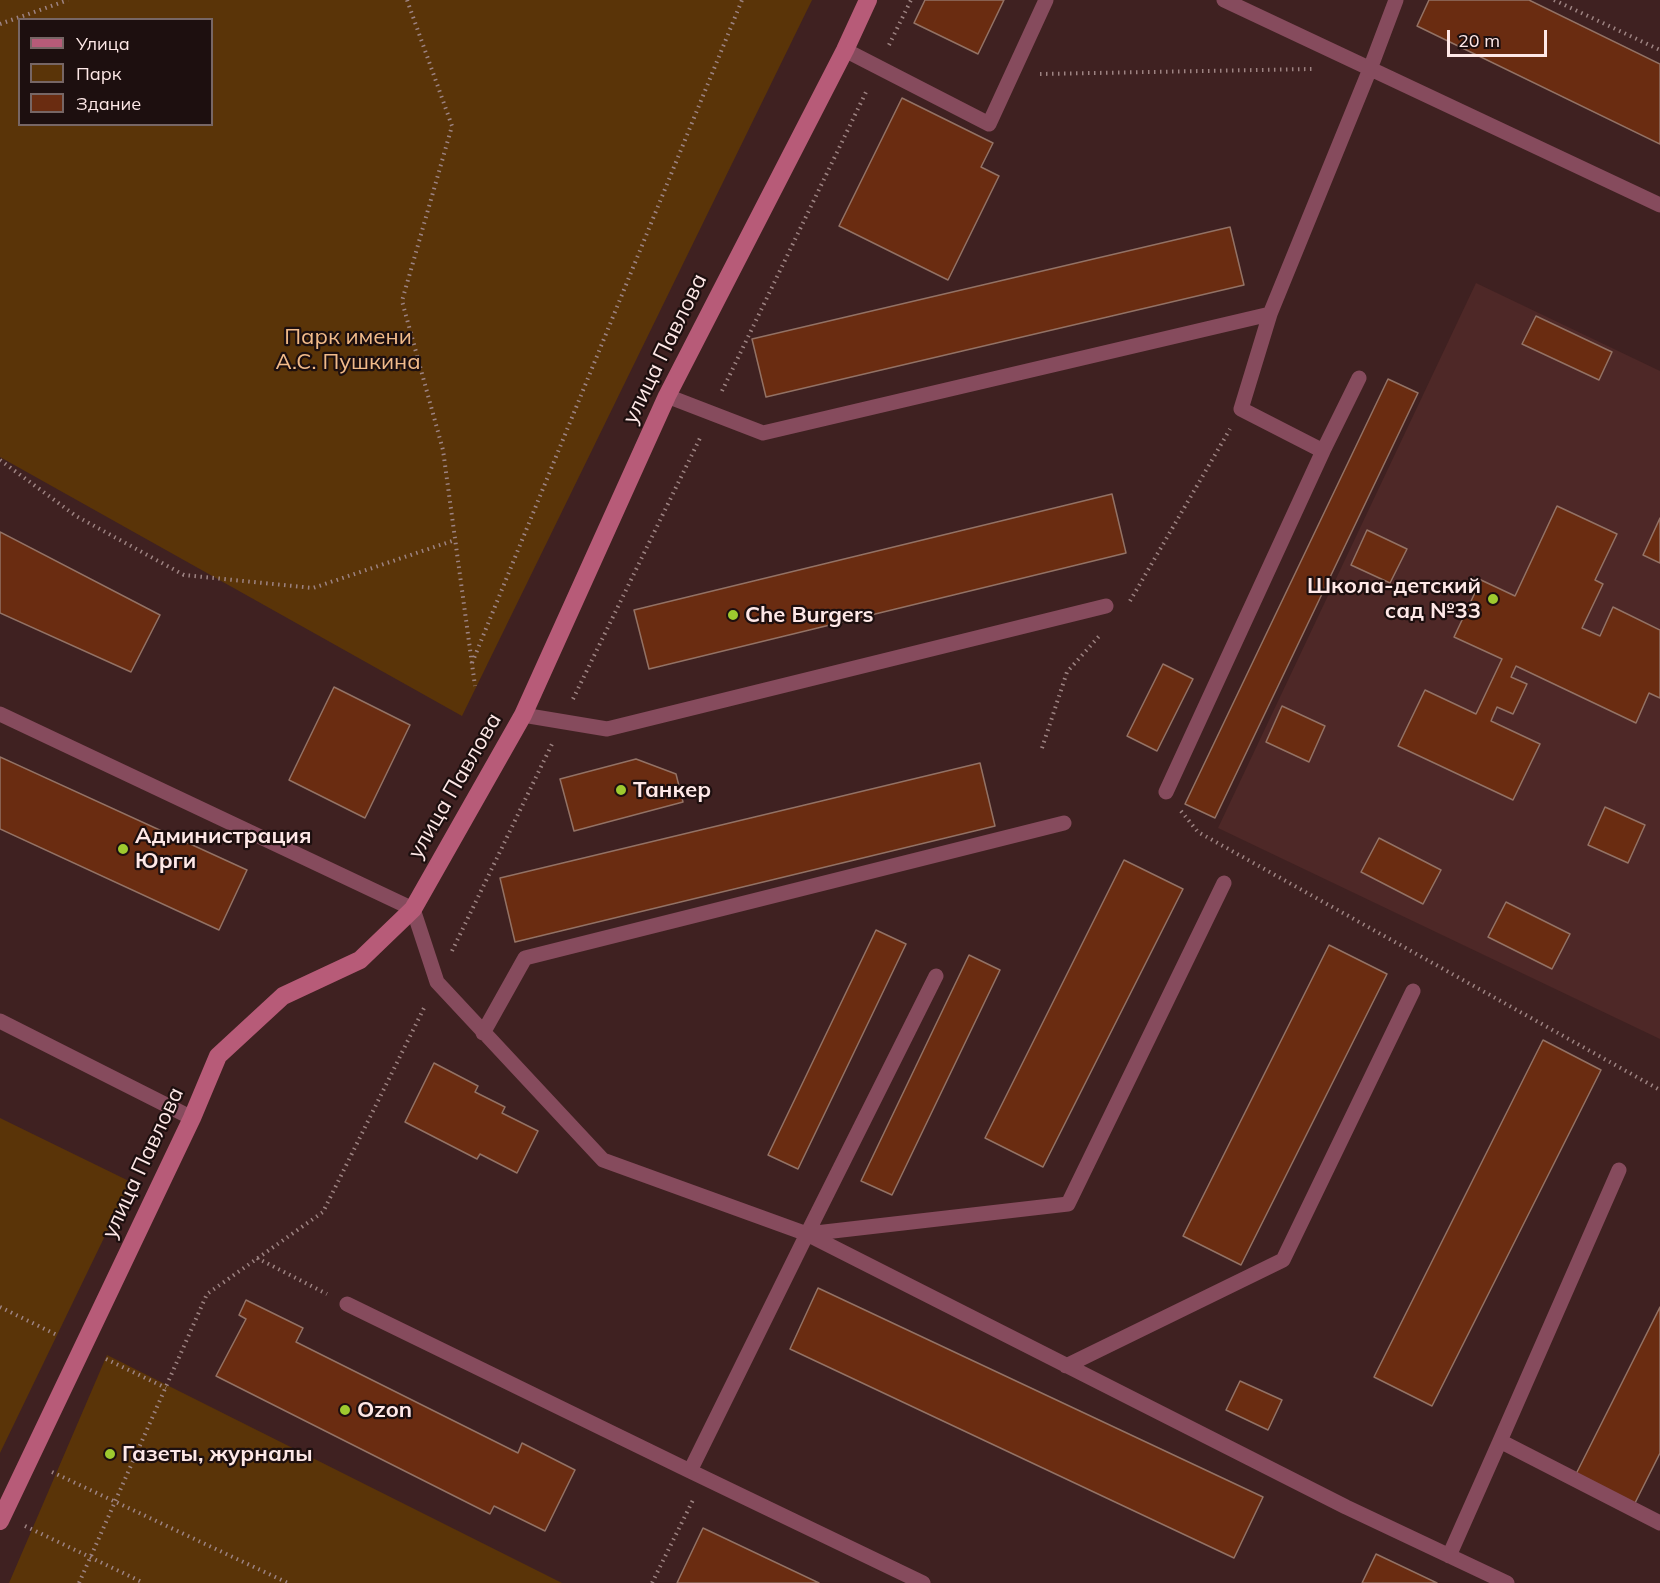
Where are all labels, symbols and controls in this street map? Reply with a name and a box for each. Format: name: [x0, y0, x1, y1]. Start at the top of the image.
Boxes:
legend: [18, 18, 213, 126]
scale bar: [1450, 18, 1550, 56]
text: 20 m: [1458, 29, 1500, 52]
text: Улица: [76, 32, 130, 55]
text: Парк: [76, 62, 121, 85]
text: Здание: [76, 92, 141, 115]
street label: улица Павлова: [617, 270, 713, 428]
park label: Парк имени А.С. Пушкина: [275, 324, 421, 376]
place label: Школа-детский сад №33: [1307, 573, 1481, 624]
marker: Школа-детский сад №33: [1486, 592, 1500, 606]
place label: Che Burgers: [745, 602, 873, 628]
marker: Che Burgers: [726, 608, 740, 622]
street label: улица Павлова: [403, 708, 507, 864]
place label: Танкер: [633, 777, 711, 803]
marker: Танкер: [614, 783, 628, 797]
place label: Администрация Юрги: [135, 823, 311, 874]
marker: Администрация Юрги: [116, 842, 130, 856]
street label: улица Павлова: [96, 1083, 190, 1243]
place label: Ozon: [357, 1397, 412, 1423]
marker: Ozon: [338, 1403, 352, 1417]
place label: Газеты, журналы: [122, 1441, 313, 1467]
marker: Газеты, журналы: [103, 1447, 117, 1461]

